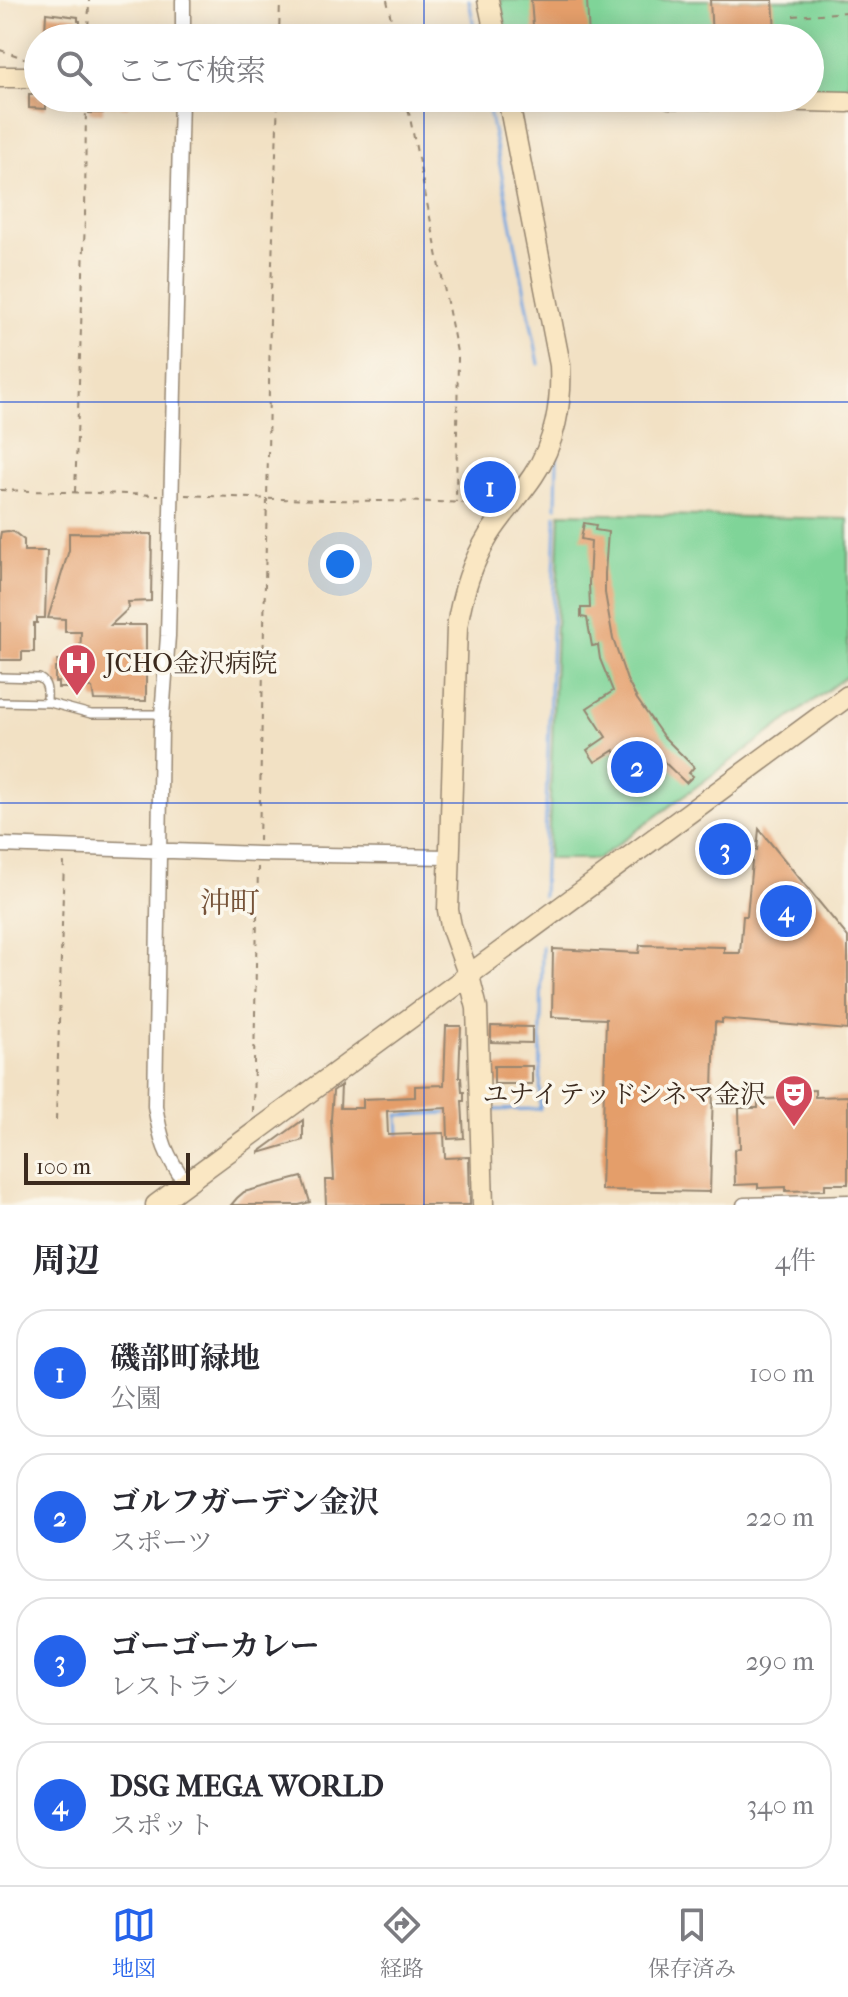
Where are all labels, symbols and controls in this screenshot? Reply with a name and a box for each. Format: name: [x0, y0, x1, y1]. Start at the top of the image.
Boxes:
search box: [24, 24, 824, 112]
icon: search: [52, 46, 96, 90]
text: ここで検索: [116, 54, 266, 89]
pin: 1: [464, 457, 516, 517]
your location: [320, 544, 360, 584]
hospital icon: JCHO金沢病院: [56, 642, 98, 697]
place label: JCHO金沢病院: [103, 648, 277, 679]
pin: 2: [611, 737, 663, 797]
pin: 3: [699, 819, 751, 879]
pin: 4: [760, 881, 812, 941]
district label: 沖町: [200, 886, 260, 921]
theatre icon: ユナイテッドシネマ金沢: [773, 1073, 815, 1128]
place label: ユナイテッドシネマ金沢: [483, 1079, 766, 1110]
scale bar: [24, 1149, 190, 1185]
text: 100 m: [36, 1154, 91, 1180]
text: 周辺: [32, 1241, 100, 1281]
text: 4件: [775, 1245, 816, 1276]
text: 磯部町緑地: [110, 1341, 260, 1376]
text: 1: [55, 1358, 65, 1389]
text: 100 m: [749, 1358, 814, 1389]
text: 公園: [110, 1383, 162, 1414]
text: ゴルフガーデン金沢: [110, 1485, 379, 1520]
text: 2: [53, 1502, 67, 1533]
text: 220 m: [746, 1502, 814, 1533]
text: スポーツ: [110, 1527, 213, 1558]
text: ゴーゴーカレー: [110, 1629, 319, 1664]
text: 3: [55, 1646, 65, 1677]
text: 290 m: [745, 1646, 814, 1677]
text: レストラン: [110, 1671, 239, 1702]
text: DSG MEGA WORLD: [110, 1769, 384, 1804]
text: 4: [52, 1790, 68, 1821]
text: 340 m: [746, 1790, 814, 1821]
text: スポット: [110, 1810, 214, 1841]
tab: 地図: [112, 1903, 156, 1982]
tab: 経路: [380, 1903, 424, 1982]
tab: 保存済み: [648, 1903, 736, 1982]

